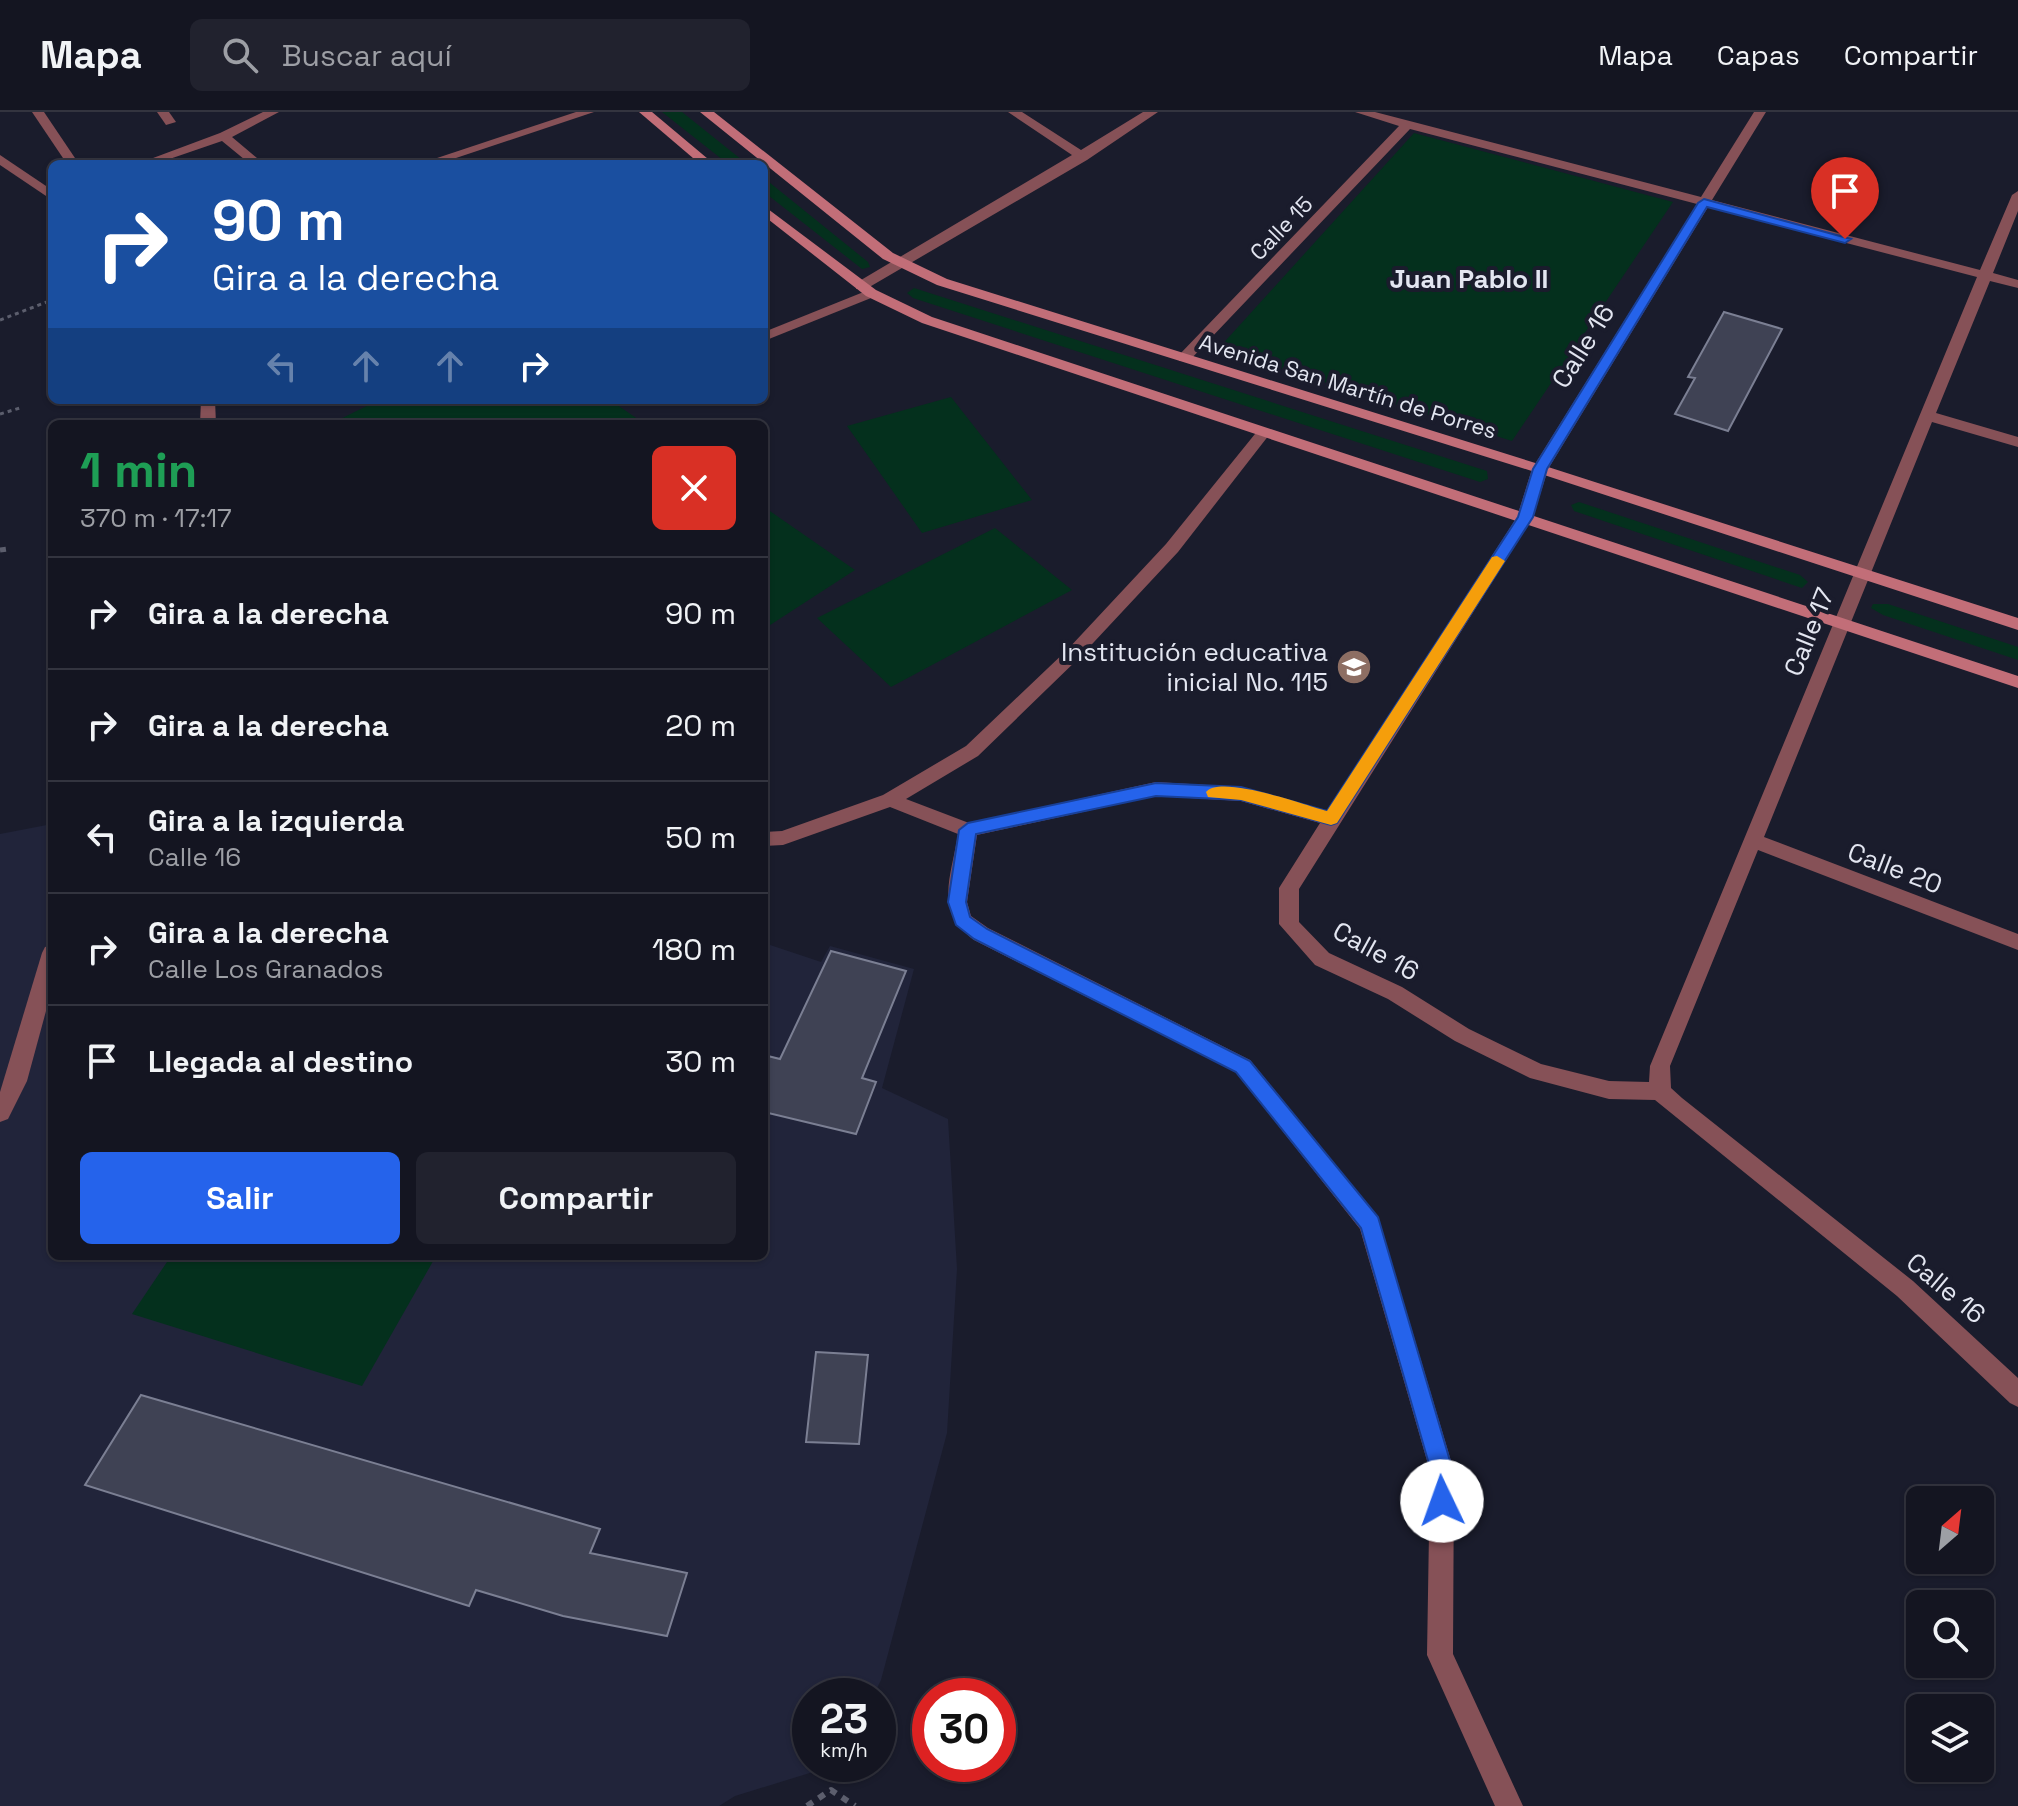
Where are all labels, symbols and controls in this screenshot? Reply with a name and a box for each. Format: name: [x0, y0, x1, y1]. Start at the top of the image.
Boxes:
search box: [190, 19, 750, 91]
text: Mapa: [40, 31, 142, 79]
icon: search: [218, 33, 262, 77]
text: Buscar aquí: [282, 36, 452, 75]
text: Mapa: [1598, 37, 1673, 73]
text: Capas: [1717, 37, 1800, 73]
text: Compartir: [1844, 37, 1978, 73]
pin: [1811, 157, 1879, 239]
icon: arrive: [1823, 169, 1867, 213]
text: 90 m: [212, 185, 345, 256]
street label: Calle 15: [1244, 190, 1318, 266]
icon: right: [80, 192, 184, 296]
text: Gira a la derecha: [212, 255, 499, 301]
district label: Juan Pablo II: [1390, 262, 1548, 296]
street label: Calle 16: [1544, 297, 1622, 395]
street label: Avenida San Martín de Porres: [1196, 327, 1500, 445]
icon: left: [260, 344, 304, 388]
icon: ahead: [344, 344, 388, 388]
icon: ahead: [428, 344, 472, 388]
icon: right: [512, 344, 556, 388]
text: 1 min: [80, 440, 197, 501]
button: close: [652, 446, 736, 530]
text: 370 m · 17:17: [80, 501, 232, 535]
street label: Calle 17: [1776, 583, 1842, 681]
icon: right: [80, 591, 124, 635]
text: Gira a la derecha: [148, 594, 389, 633]
text: 90 m: [665, 594, 736, 633]
place label: Institución educativa inicial No. 115: [1061, 635, 1328, 699]
school or university icon: Institución educativa inicial No. 115: [1335, 648, 1373, 686]
icon: right: [80, 703, 124, 747]
text: Gira a la derecha: [148, 706, 389, 745]
text: 20 m: [665, 706, 736, 745]
text: Gira a la izquierda: [148, 801, 404, 840]
icon: left: [80, 815, 124, 859]
text: 50 m: [665, 818, 736, 857]
street label: Calle 20: [1843, 834, 1947, 902]
text: Calle 16: [148, 840, 241, 874]
text: Gira a la derecha: [148, 913, 389, 952]
street label: Calle 16: [1327, 914, 1425, 988]
icon: right: [80, 927, 124, 971]
text: 180 m: [652, 930, 736, 969]
text: Calle Los Granados: [148, 952, 384, 986]
icon: arrive: [80, 1039, 124, 1083]
text: Llegada al destino: [148, 1042, 413, 1081]
text: 30 m: [665, 1042, 736, 1081]
button: Salir: [80, 1152, 400, 1244]
button: Compartir: [416, 1152, 736, 1244]
street label: Calle 16: [1899, 1245, 1993, 1331]
position arrow: [1400, 1459, 1484, 1543]
north arrow: [1906, 1486, 1994, 1574]
map controls: [1906, 1486, 1994, 1782]
button: search: [1906, 1590, 1994, 1678]
speed limit sign: 30: [912, 1678, 1016, 1782]
text: 23: [820, 1694, 868, 1745]
button: layers: [1906, 1694, 1994, 1782]
text: km/h: [820, 1737, 868, 1763]

